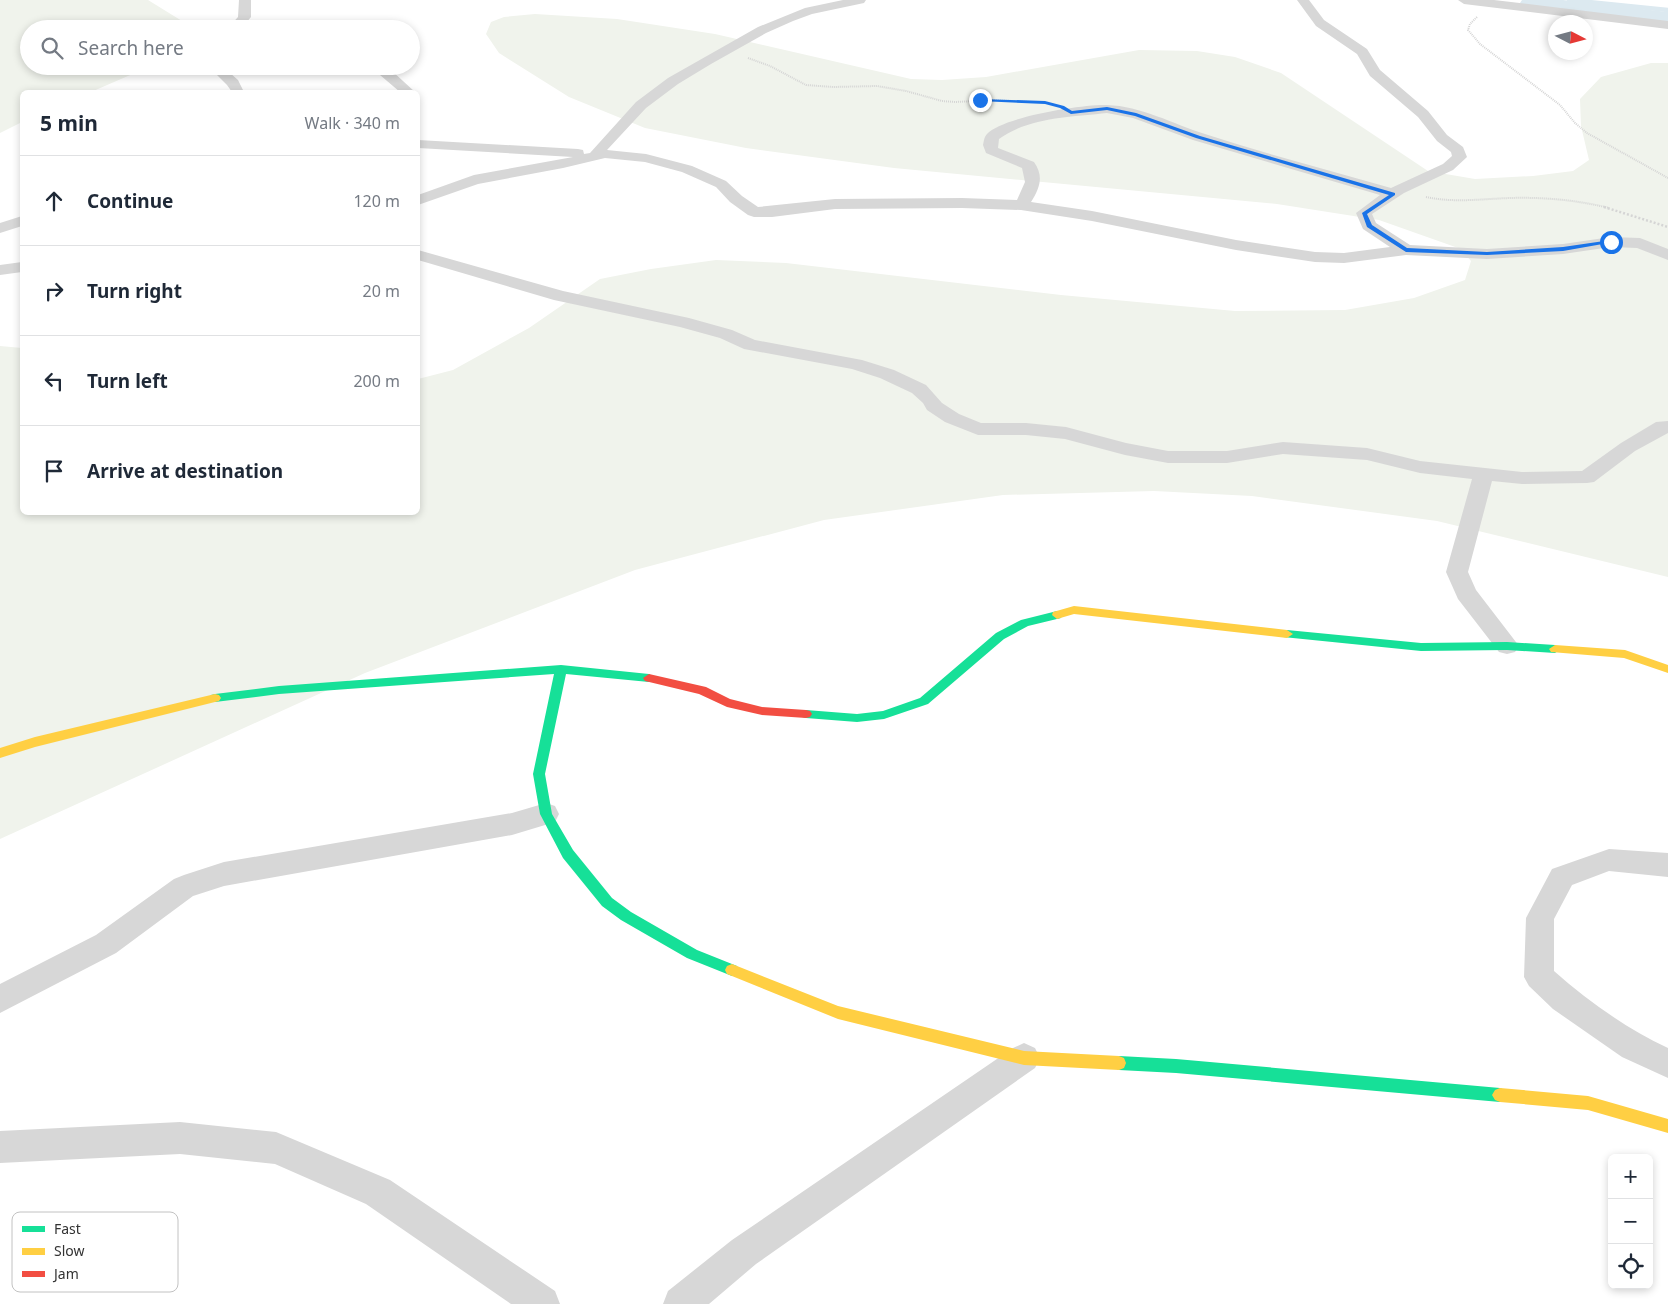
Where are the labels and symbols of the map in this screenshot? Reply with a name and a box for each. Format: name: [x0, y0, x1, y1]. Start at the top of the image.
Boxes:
north arrow: [1548, 15, 1593, 60]
route end: [969, 89, 992, 112]
route start: [1600, 231, 1623, 254]
legend: [12, 1212, 178, 1292]
text: Fast: [54, 1219, 81, 1238]
text: Slow: [54, 1241, 85, 1260]
text: Jam: [52, 1264, 79, 1283]

